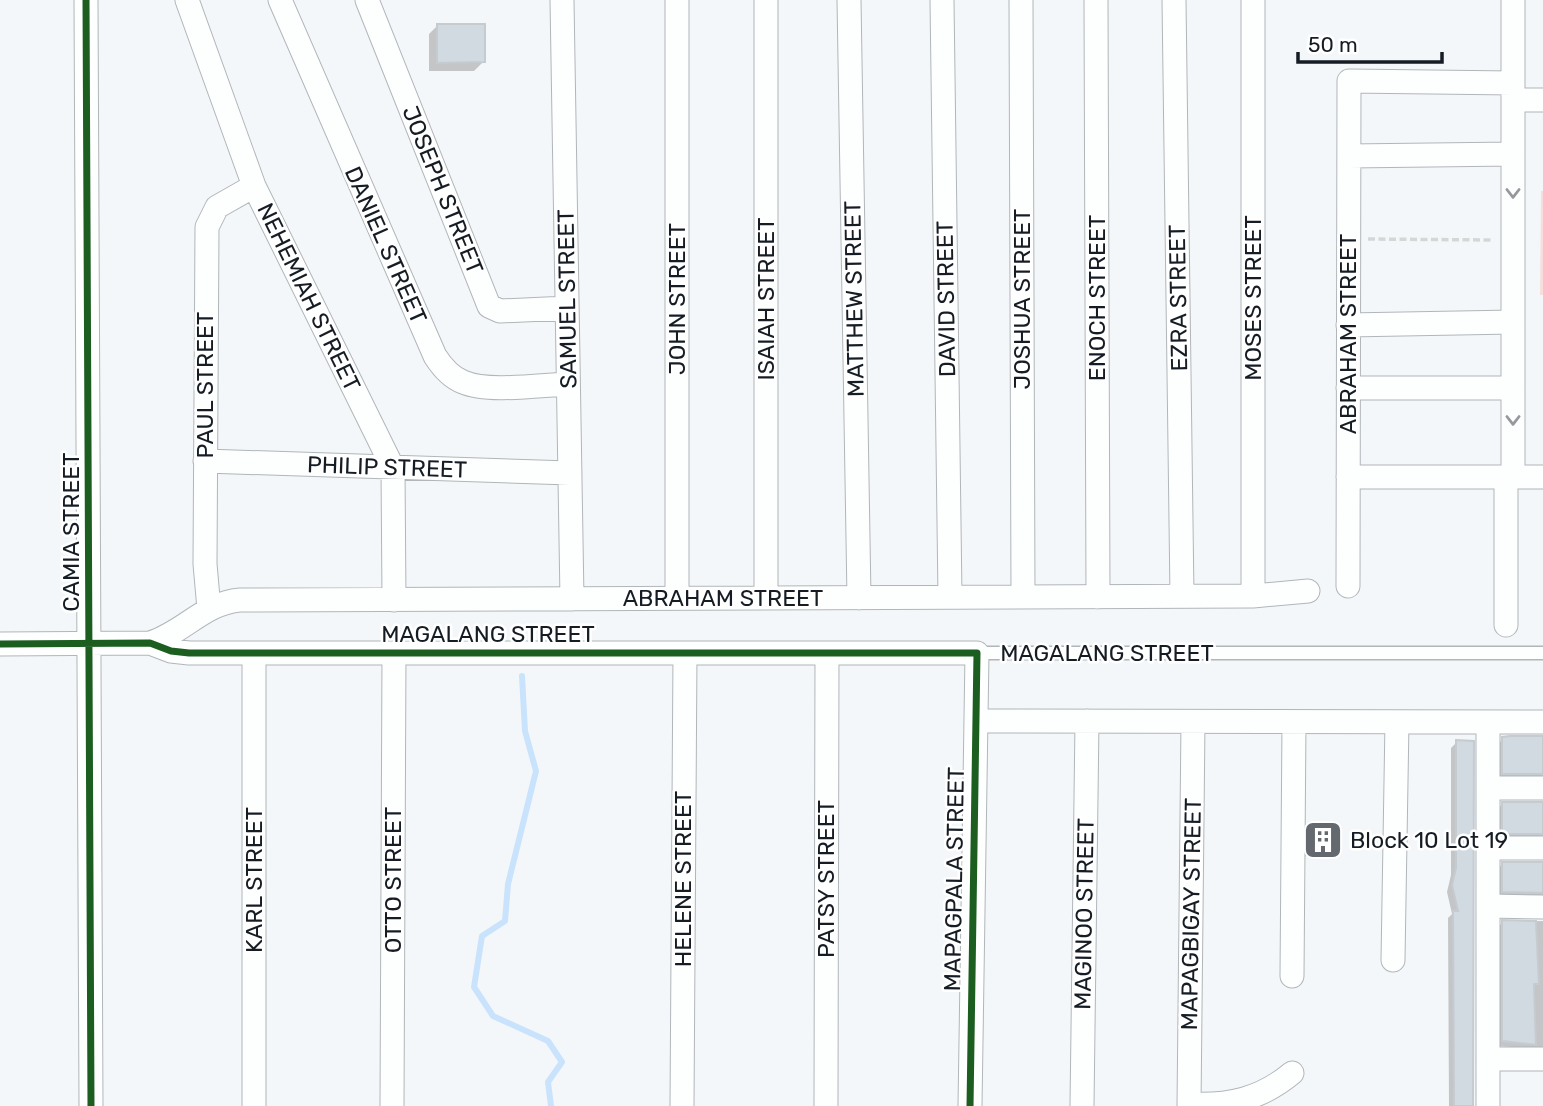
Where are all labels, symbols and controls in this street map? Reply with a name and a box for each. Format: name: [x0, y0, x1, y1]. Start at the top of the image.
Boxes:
scale bar: [1298, 21, 1442, 65]
text: 50 m: [1308, 32, 1358, 57]
street label: JOSEPH STREET: [397, 102, 489, 278]
street label: DANIEL STREET: [339, 162, 433, 328]
one-way arrow: [1505, 188, 1521, 199]
street label: NEHEMIAH STREET: [251, 198, 367, 396]
street label: MATTHEW STREET: [838, 201, 870, 397]
street label: SAMUEL STREET: [551, 209, 583, 389]
street label: JOSHUA STREET: [1008, 209, 1036, 389]
street label: ENOCH STREET: [1083, 215, 1111, 381]
street label: MOSES STREET: [1239, 215, 1267, 381]
street label: ISAIAH STREET: [752, 217, 780, 381]
street label: DAVID STREET: [931, 221, 961, 377]
street label: JOHN STREET: [663, 223, 691, 375]
street label: EZRA STREET: [1163, 224, 1193, 372]
street label: ABRAHAM STREET: [1334, 234, 1362, 434]
street label: PAUL STREET: [191, 312, 219, 458]
one-way arrow: [1505, 416, 1521, 426]
street label: PHILIP STREET: [306, 450, 468, 484]
street label: CAMIA STREET: [57, 452, 85, 612]
street label: ABRAHAM STREET: [623, 584, 823, 612]
street label: MAGALANG STREET: [381, 620, 595, 648]
street label: MAGALANG STREET: [1000, 639, 1214, 667]
street label: MAPAGPALA STREET: [938, 766, 970, 992]
street label: HELENE STREET: [669, 791, 697, 967]
street label: MAPAGBIGAY STREET: [1175, 797, 1207, 1031]
street label: PATSY STREET: [812, 800, 840, 958]
street label: KARL STREET: [240, 807, 268, 953]
street label: OTTO STREET: [379, 807, 407, 953]
street label: MAGINOO STREET: [1068, 818, 1100, 1010]
building icon: Block 10 Lot 19: [1302, 819, 1344, 861]
place label: Block 10 Lot 19: [1350, 826, 1508, 854]

